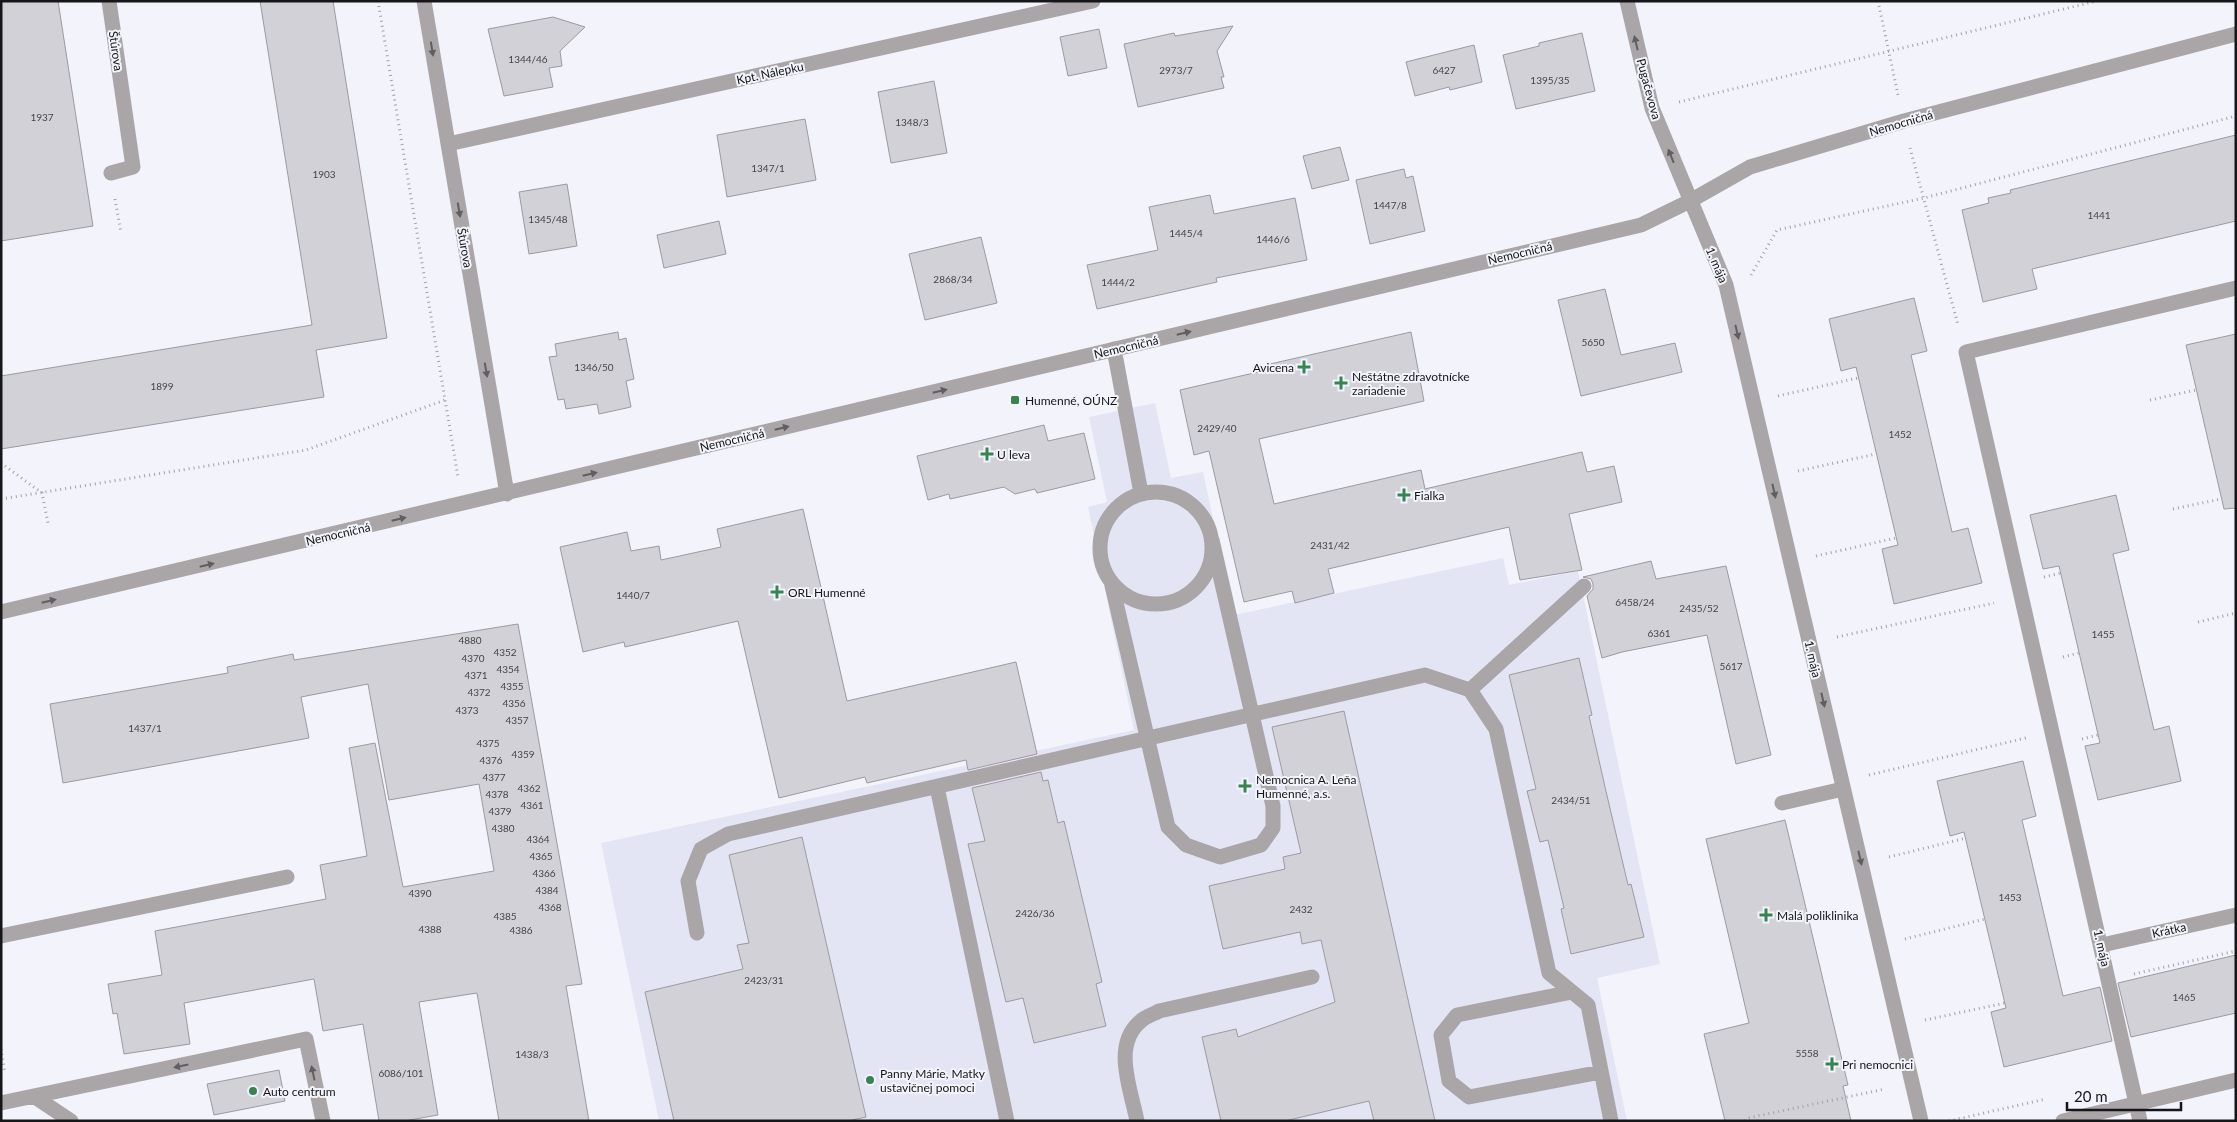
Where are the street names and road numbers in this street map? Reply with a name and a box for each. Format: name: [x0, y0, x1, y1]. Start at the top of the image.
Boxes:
street label: Štúrova: [106, 30, 126, 72]
street label: Pugačevova: [1634, 57, 1664, 121]
street label: Kpt. Nálepku: [735, 59, 805, 87]
street label: Nemocničná: [1867, 107, 1935, 139]
street label: Štúrova: [454, 227, 476, 269]
street label: Nemocničná: [1486, 238, 1554, 268]
street label: 1. mája: [1703, 245, 1731, 285]
street label: Nemocničná: [1092, 332, 1160, 362]
street label: Nemocničná: [698, 425, 766, 455]
street label: Nemocničná: [304, 519, 372, 549]
street label: 1. mája: [1801, 639, 1825, 679]
street label: Krátka: [2151, 919, 2187, 941]
street label: 1. mája: [2090, 928, 2114, 968]

